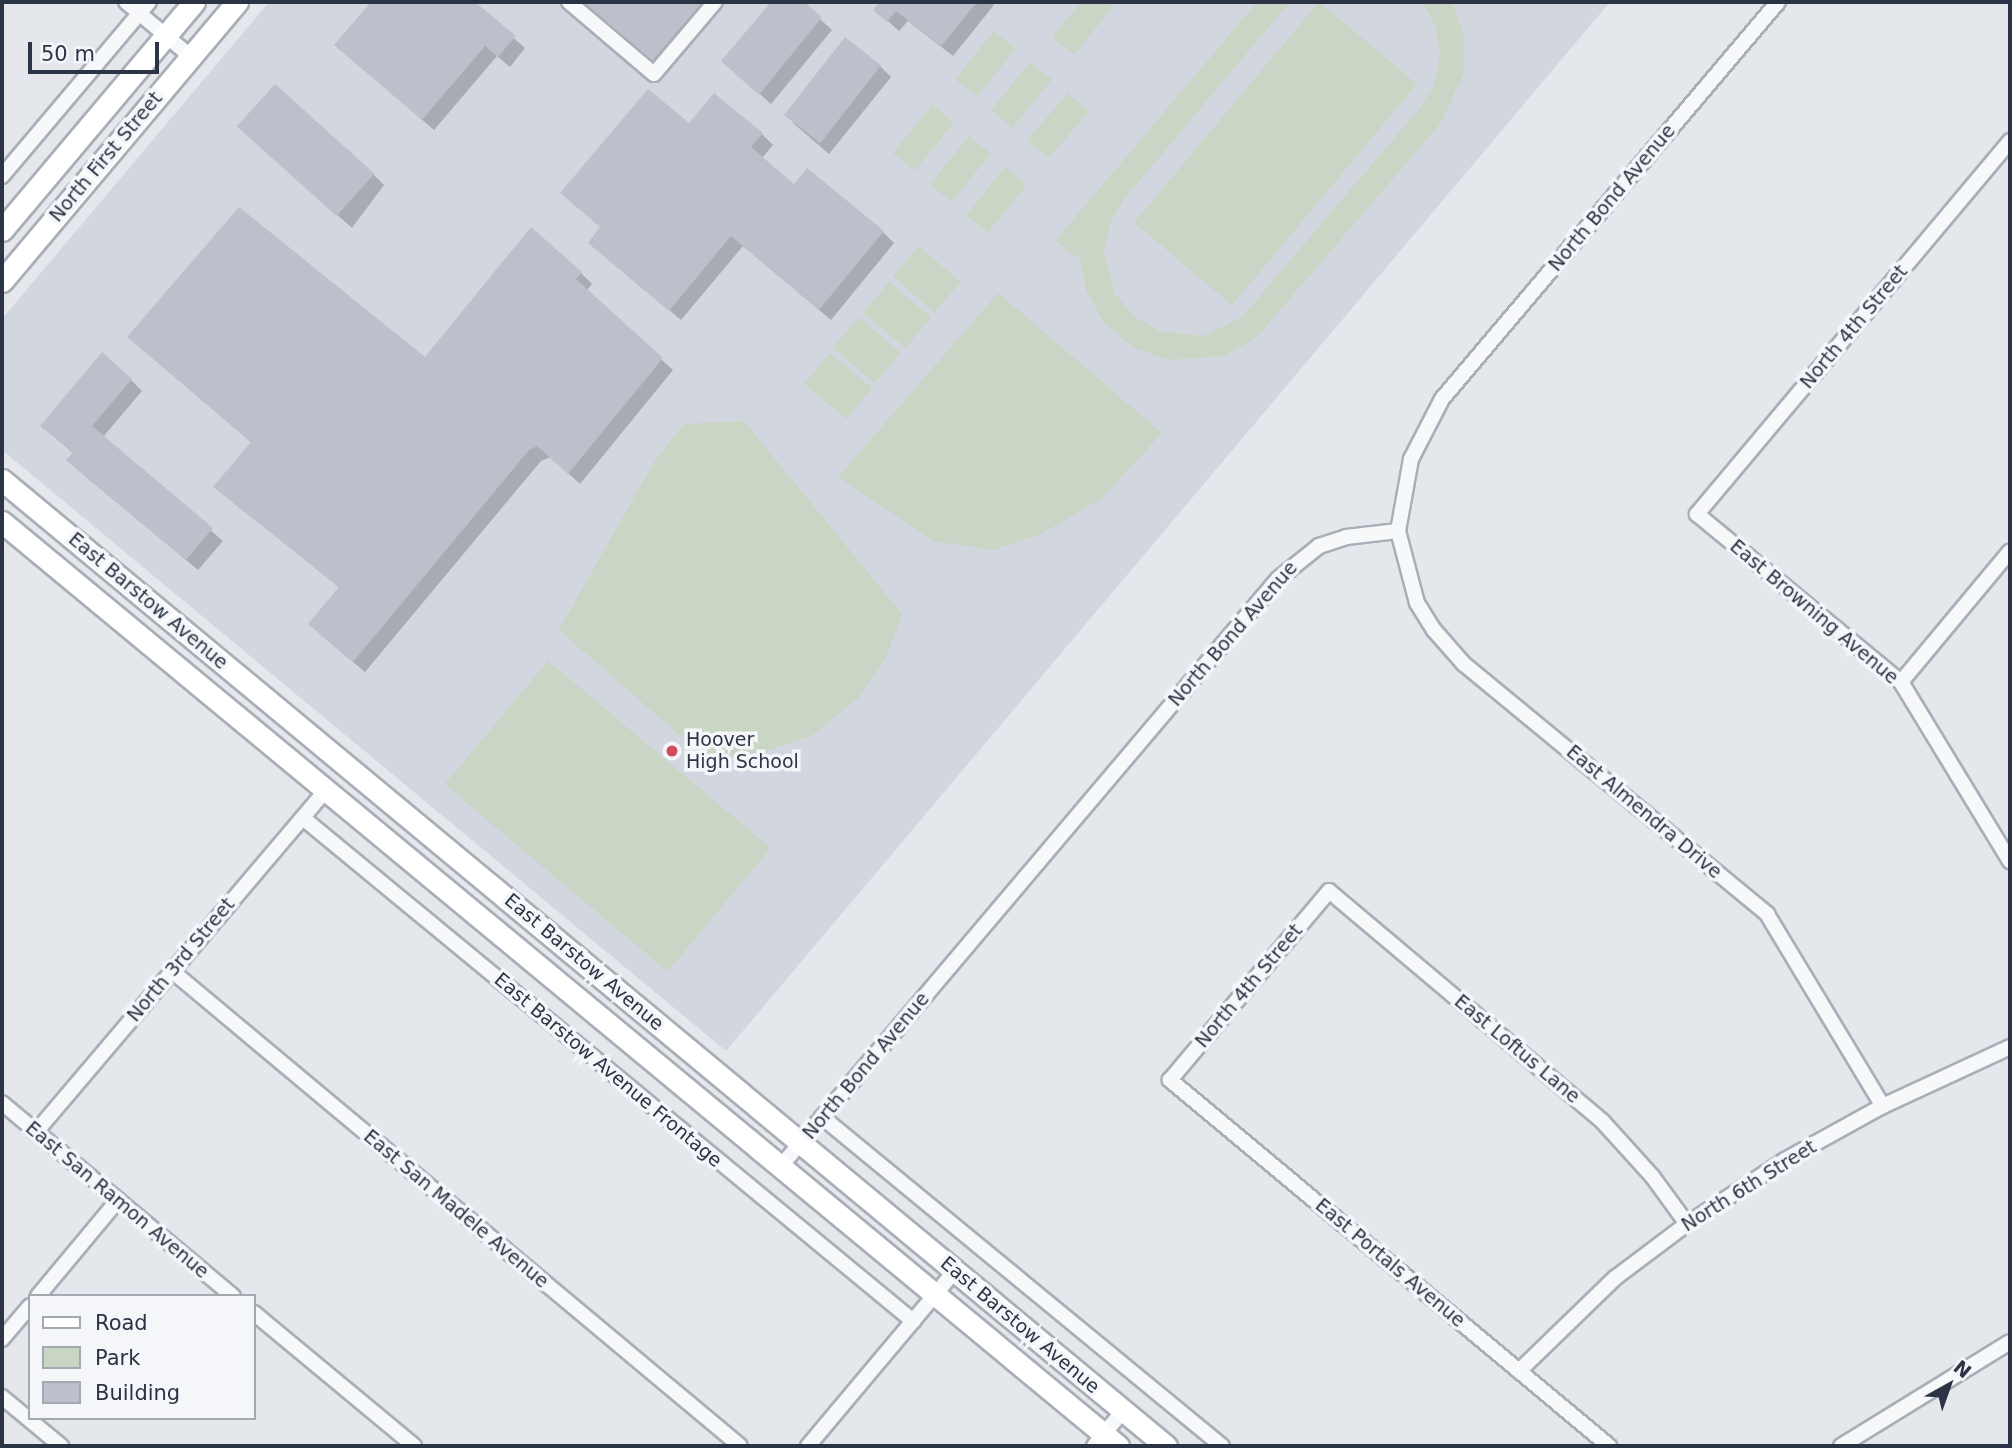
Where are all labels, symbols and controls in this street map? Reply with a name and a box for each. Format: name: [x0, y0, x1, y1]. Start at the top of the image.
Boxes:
scale bar: [32, 28, 163, 72]
text: 50 m: [41, 42, 95, 66]
street label: North First Street: [45, 87, 167, 227]
street label: North Bond Avenue: [1544, 120, 1680, 276]
street label: North 4th Street: [1796, 260, 1912, 394]
street label: East Barstow Avenue: [64, 528, 232, 674]
street label: East Browning Avenue: [1725, 535, 1903, 689]
street label: North Bond Avenue: [1164, 557, 1302, 711]
place label: Hoover High School: [686, 729, 799, 773]
street label: East Almendra Drive: [1562, 740, 1726, 884]
marker: Hoover High School: [664, 743, 680, 759]
street label: East Barstow Avenue: [500, 889, 668, 1035]
street label: North 3rd Street: [123, 893, 239, 1027]
street label: North 4th Street: [1191, 919, 1307, 1053]
street label: East Barstow Avenue Frontage: [490, 968, 726, 1172]
street label: North Bond Avenue: [798, 988, 934, 1144]
street label: East Loftus Lane: [1450, 990, 1584, 1108]
street label: East San Ramon Avenue: [21, 1117, 213, 1283]
street label: East San Madele Avenue: [359, 1125, 553, 1293]
street label: North 6th Street: [1677, 1135, 1821, 1237]
street label: East Portals Avenue: [1311, 1194, 1469, 1332]
street label: East Barstow Avenue: [936, 1252, 1104, 1398]
legend: [28, 1294, 256, 1420]
text: Road: [95, 1311, 148, 1335]
text: Park: [95, 1346, 140, 1370]
north arrow: [1914, 1350, 1984, 1420]
text: N: [1949, 1355, 1976, 1382]
text: Building: [95, 1381, 180, 1405]

